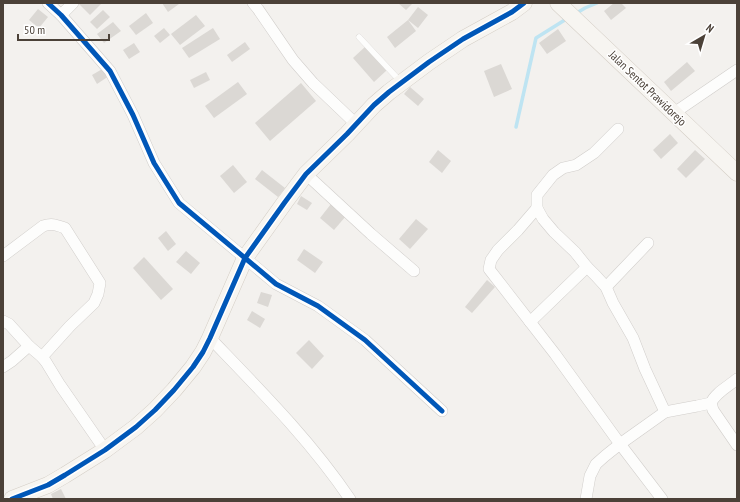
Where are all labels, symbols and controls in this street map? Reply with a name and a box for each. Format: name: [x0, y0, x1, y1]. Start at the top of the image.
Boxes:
scale bar: [18, 16, 109, 42]
north arrow: [684, 16, 724, 56]
text: N: [704, 21, 717, 35]
text: 50 m: [24, 22, 45, 37]
street label: Jalan Sentot Prawidorejo: [605, 46, 690, 129]

